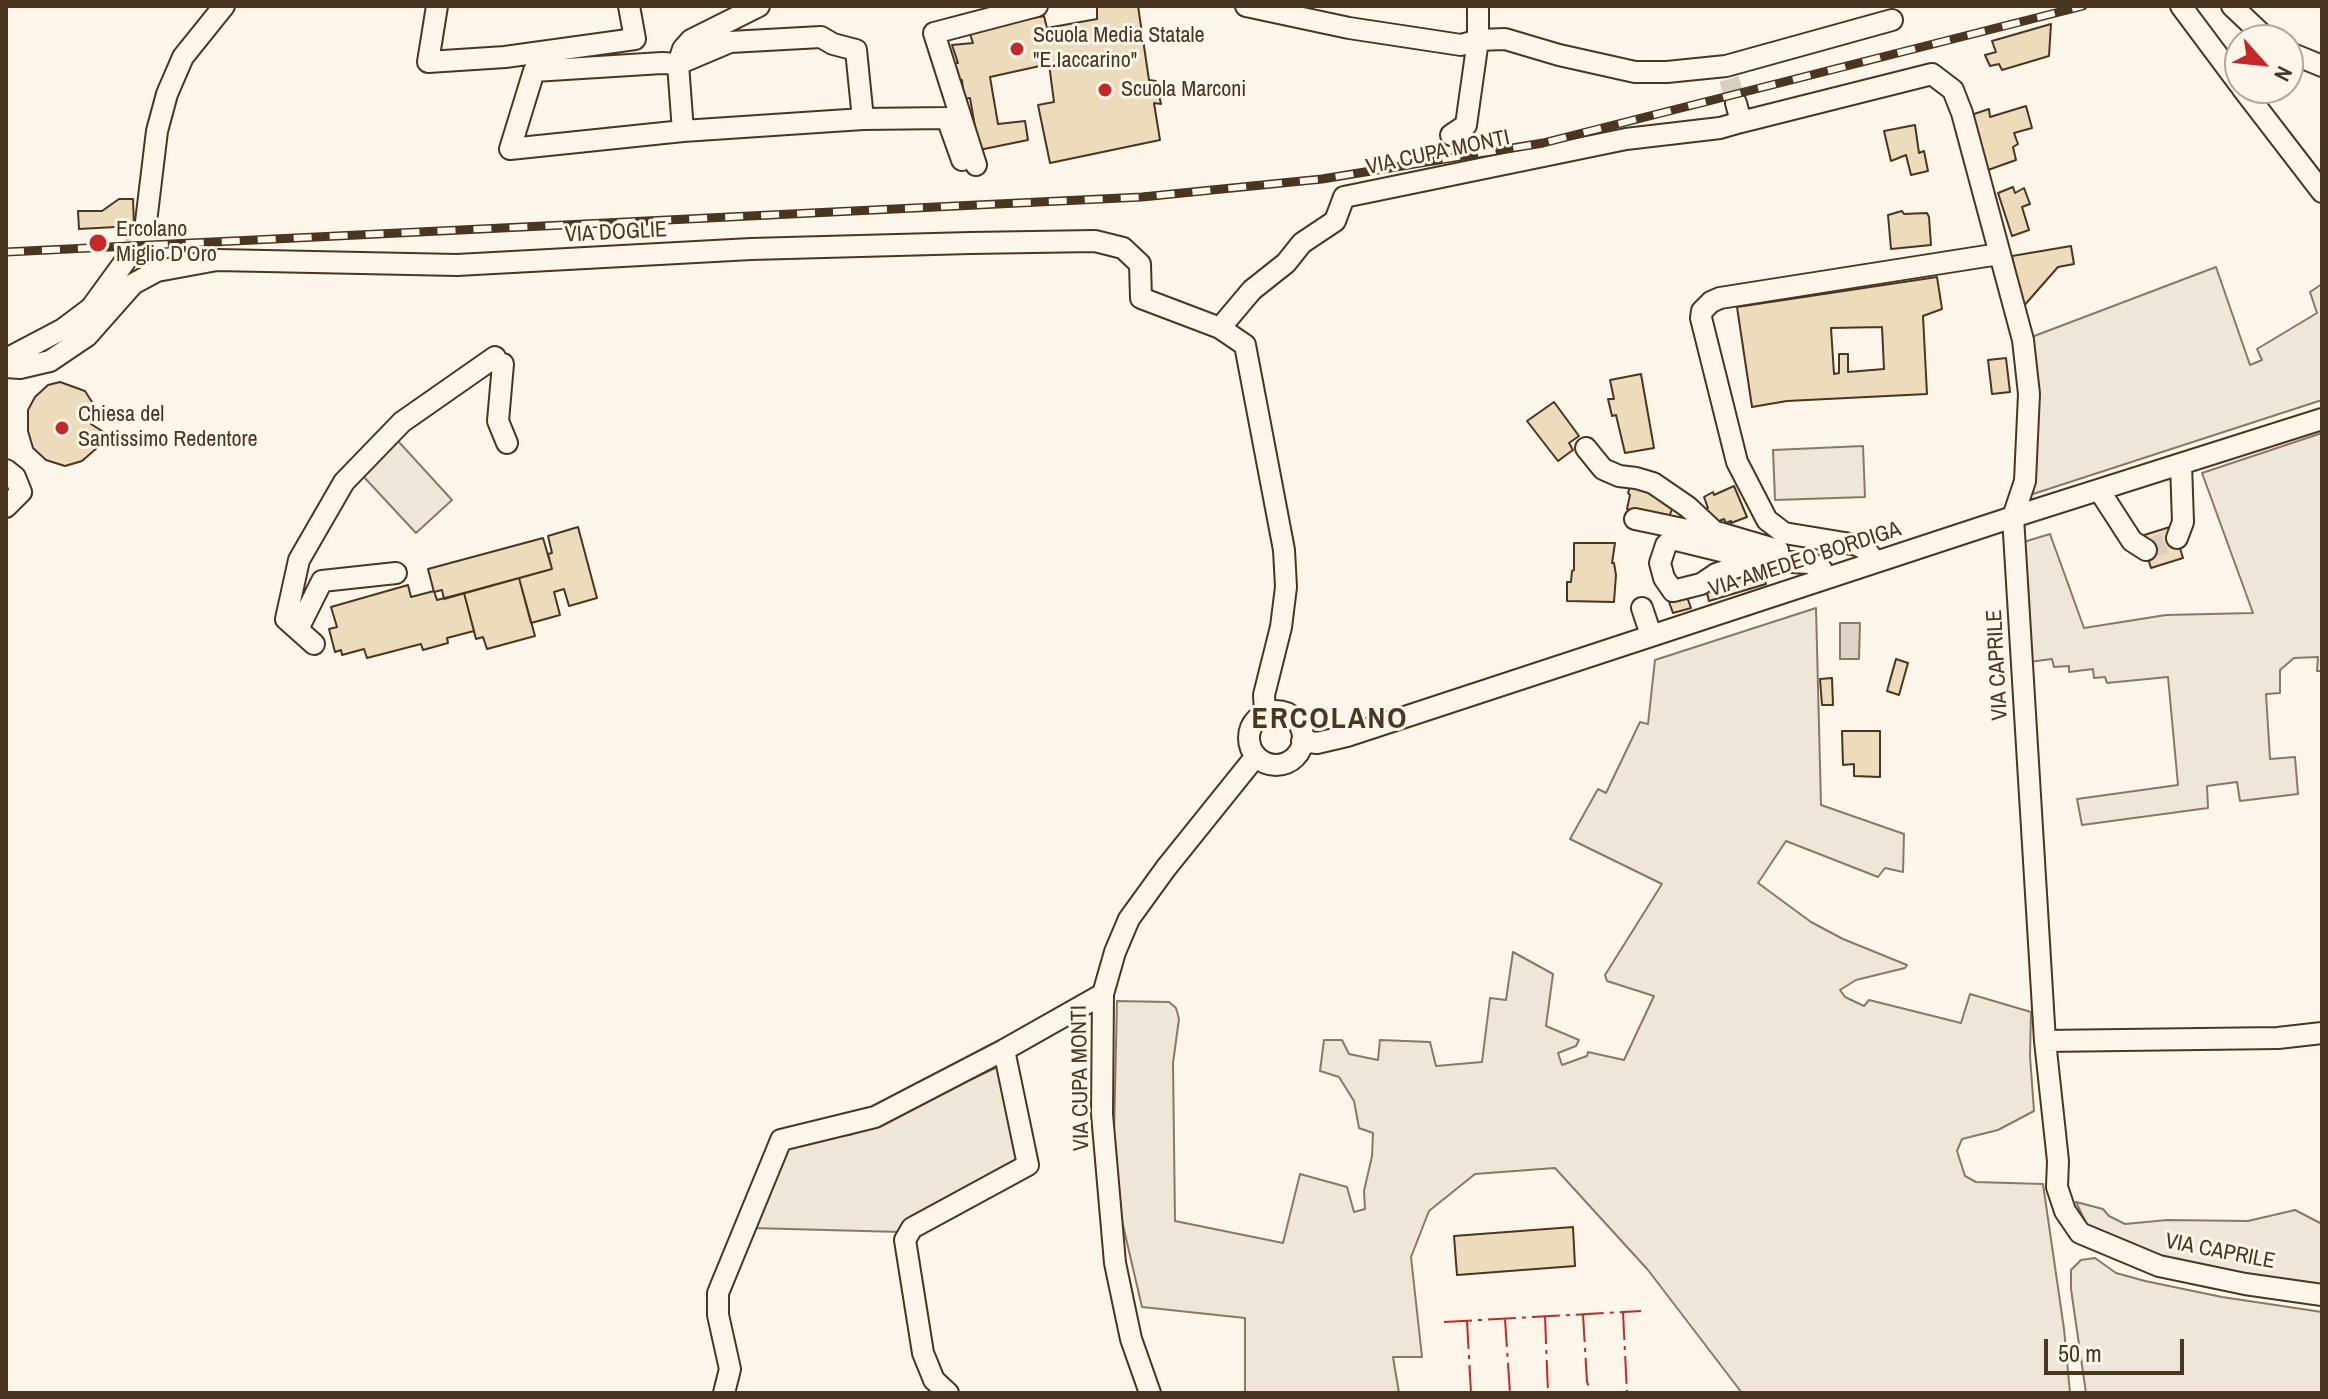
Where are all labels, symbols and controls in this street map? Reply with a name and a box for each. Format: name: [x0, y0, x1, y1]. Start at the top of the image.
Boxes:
place label: Scuola Media Statale "E.Iaccarino": [1033, 23, 1204, 74]
north arrow: [2224, 24, 2304, 104]
marker: Scuola Media Statale "E.Iaccarino": [1008, 40, 1026, 58]
text: N: [2267, 61, 2300, 87]
place label: Scuola Marconi: [1121, 77, 1246, 103]
marker: Scuola Marconi: [1096, 81, 1114, 99]
street label: VIA CUPA MONTI: [1364, 125, 1512, 181]
place label: Ercolano Miglio D'Oro: [116, 217, 217, 268]
street label: VIA DOGLIE: [564, 217, 668, 249]
marker: Ercolano Miglio D'Oro: [87, 232, 109, 254]
place label: Chiesa del Santissimo Redentore: [78, 402, 257, 454]
marker: Chiesa del Santissimo Redentore: [53, 419, 71, 437]
street label: VIA AMEDEO BORDIGA: [1706, 516, 1904, 604]
street label: VIA CAPRILE: [1982, 609, 2014, 721]
district label: ERCOLANO: [1252, 702, 1408, 738]
street label: VIA CUPA MONTI: [1067, 1005, 1095, 1151]
street label: VIA CAPRILE: [2163, 1228, 2277, 1276]
scale bar: [2048, 1323, 2188, 1373]
text: 50 m: [2058, 1337, 2102, 1369]

